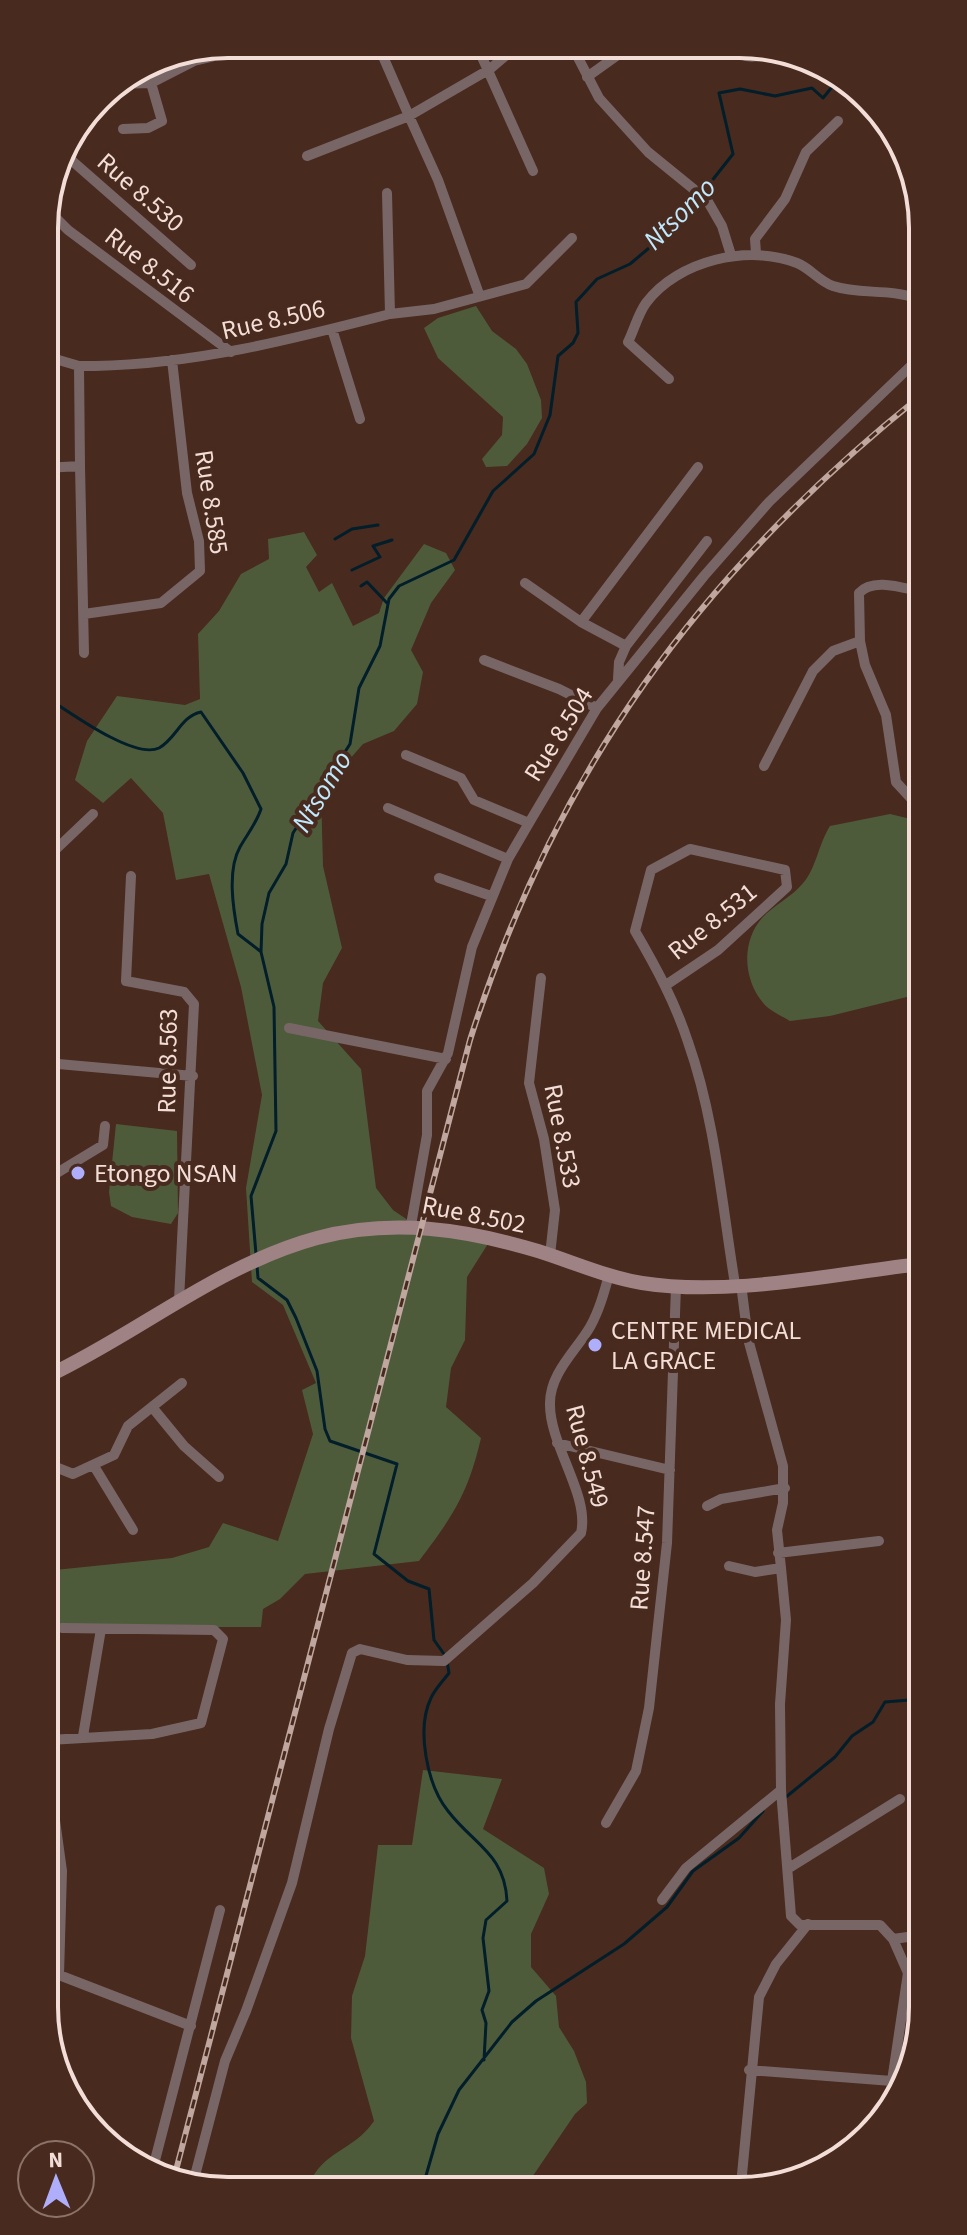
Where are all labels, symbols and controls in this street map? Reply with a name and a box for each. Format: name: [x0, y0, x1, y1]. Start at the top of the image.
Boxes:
street label: Rue 8.530: [89, 144, 193, 241]
water label: Ntsomo: [634, 168, 725, 259]
street label: Rue 8.516: [97, 218, 203, 312]
street label: Rue 8.506: [218, 290, 329, 349]
street label: Rue 8.585: [185, 447, 238, 557]
street label: Rue 8.504: [515, 680, 602, 789]
water label: Ntsomo: [282, 743, 362, 840]
street label: Rue 8.531: [660, 874, 765, 969]
street label: Rue 8.563: [148, 1008, 187, 1114]
street label: Rue 8.533: [534, 1081, 591, 1191]
place label: Etongo NSAN: [94, 1155, 238, 1192]
marker: Etongo NSAN: [69, 1164, 87, 1182]
street label: Rue 8.502: [419, 1186, 529, 1243]
place label: CENTRE MEDICAL LA GRACE: [611, 1312, 801, 1379]
marker: CENTRE MEDICAL LA GRACE: [586, 1336, 604, 1354]
street label: Rue 8.549: [556, 1401, 619, 1512]
street label: Rue 8.547: [620, 1504, 665, 1612]
north arrow: [16, 2139, 96, 2219]
text: N: [48, 2144, 63, 2176]

